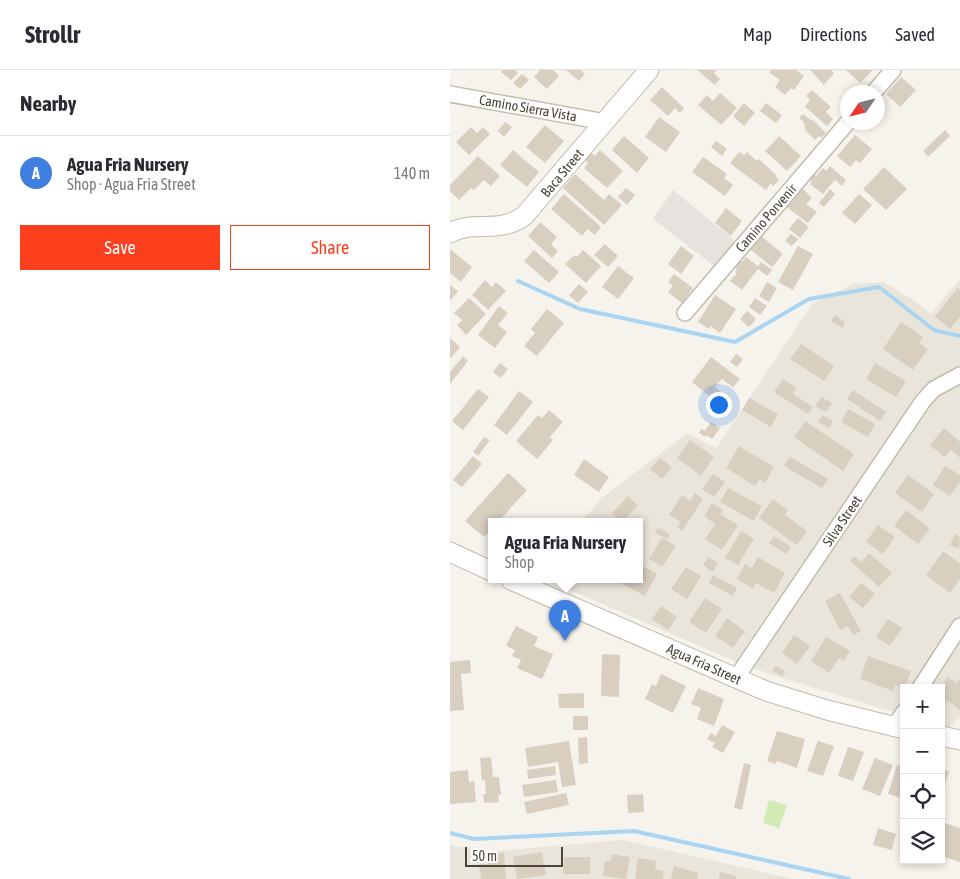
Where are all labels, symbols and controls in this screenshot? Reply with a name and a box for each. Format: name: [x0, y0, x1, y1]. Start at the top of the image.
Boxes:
text: Strollr: [25, 21, 80, 48]
text: Map: [743, 24, 772, 45]
text: Directions: [800, 24, 867, 45]
text: Saved: [895, 24, 935, 45]
north arrow: [840, 85, 885, 130]
text: Nearby: [20, 91, 76, 115]
street label: Camino Sierra Vista: [478, 92, 578, 124]
street label: Baca Street: [537, 146, 587, 200]
text: Agua Fria Nursery: [67, 153, 189, 175]
text: A: [32, 164, 40, 182]
text: 140 m: [394, 164, 430, 182]
text: Shop · Agua Fria Street: [67, 175, 196, 193]
street label: Camino Porvenir: [732, 180, 800, 255]
button: Save: [20, 225, 220, 270]
button: Share: [230, 225, 430, 270]
your location: [706, 392, 732, 418]
street label: Silva Street: [819, 493, 865, 549]
popup: [488, 518, 643, 583]
text: Agua Fria Nursery: [505, 531, 626, 553]
text: Shop: [505, 553, 534, 571]
pin: A: [549, 600, 581, 641]
street label: Agua Fria Street: [664, 640, 744, 688]
map controls: [900, 684, 945, 864]
button: +: [900, 684, 945, 729]
button: −: [900, 729, 945, 774]
button: locate: [900, 774, 945, 819]
button: layers: [900, 819, 945, 864]
scale bar: [465, 844, 562, 867]
text: 50 m: [472, 848, 497, 864]

